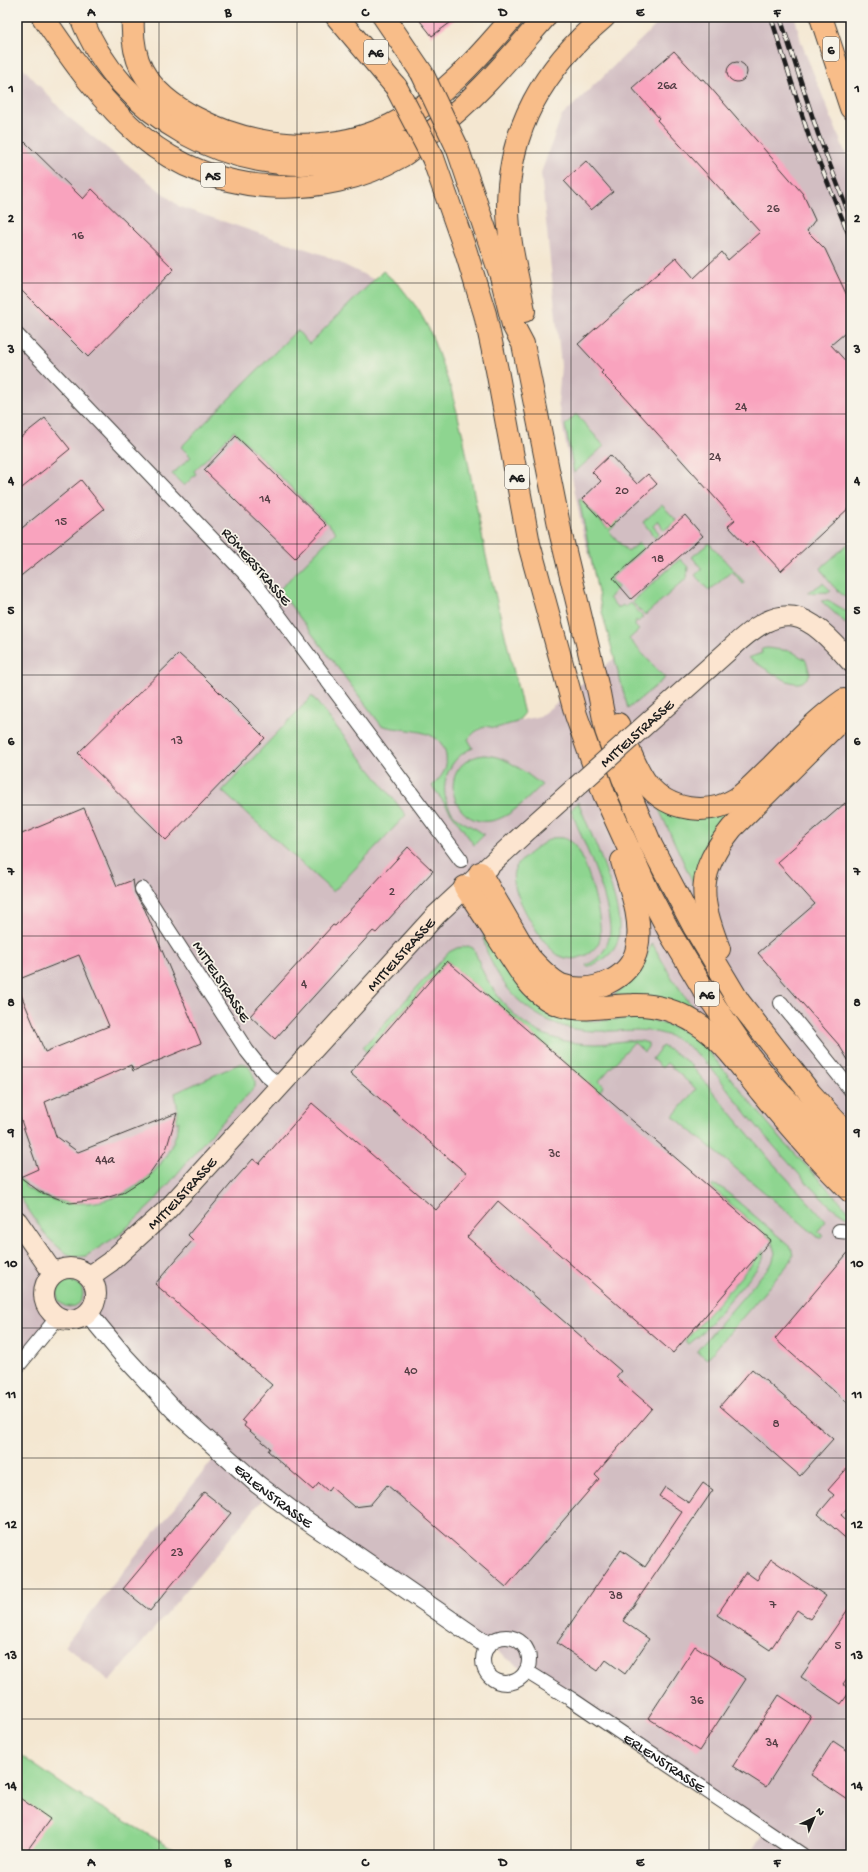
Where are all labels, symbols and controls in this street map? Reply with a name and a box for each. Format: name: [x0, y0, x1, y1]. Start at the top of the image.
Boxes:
text: A: [86, 6, 96, 21]
text: B: [224, 6, 233, 21]
text: C: [360, 6, 370, 21]
text: D: [498, 6, 508, 21]
text: E: [636, 6, 645, 21]
text: F: [773, 6, 782, 21]
road number: 6: [823, 37, 839, 61]
road number: A6: [364, 40, 388, 64]
house number: 26a: [657, 79, 678, 94]
text: 1: [7, 82, 14, 97]
text: 1: [853, 82, 860, 97]
road number: A5: [201, 163, 225, 187]
house number: 26: [767, 202, 780, 217]
text: 2: [8, 212, 15, 227]
text: 2: [854, 212, 861, 227]
house number: 16: [71, 229, 84, 244]
text: 3: [7, 343, 15, 358]
text: 3: [853, 343, 861, 358]
house number: 24: [735, 400, 747, 415]
house number: 24: [709, 450, 721, 465]
road number: A6: [505, 465, 529, 489]
text: 4: [7, 474, 15, 489]
text: 4: [853, 474, 861, 489]
house number: 20: [615, 484, 629, 499]
house number: 14: [258, 492, 271, 507]
house number: 15: [54, 515, 67, 530]
street label: RÖMERSTRASSE: [217, 525, 295, 610]
house number: 18: [651, 552, 664, 567]
text: 5: [8, 604, 15, 619]
text: 5: [854, 604, 861, 619]
street label: MITTELSTRASSE: [597, 696, 679, 772]
house number: 13: [170, 734, 183, 749]
text: 6: [8, 735, 15, 750]
text: 6: [854, 735, 861, 750]
text: 7: [7, 865, 16, 880]
text: 7: [853, 865, 862, 880]
house number: 2: [389, 885, 396, 900]
street label: MITTELSTRASSE: [364, 914, 440, 996]
street label: MITTELSTRASSE: [187, 938, 254, 1027]
house number: 4: [301, 977, 307, 992]
road number: A6: [695, 982, 719, 1006]
text: 8: [7, 996, 15, 1011]
text: 8: [853, 996, 861, 1011]
text: 9: [7, 1126, 15, 1141]
text: 9: [853, 1126, 861, 1141]
house number: 3c: [547, 1147, 560, 1162]
house number: 44a: [95, 1153, 116, 1168]
street label: MITTELSTRASSE: [144, 1154, 222, 1234]
text: 10: [4, 1257, 18, 1272]
text: 10: [850, 1257, 864, 1272]
house number: 40: [404, 1364, 418, 1379]
text: 11: [5, 1388, 16, 1403]
text: 11: [851, 1388, 862, 1403]
house number: 8: [772, 1417, 780, 1432]
street label: ERLENSTRASSE: [229, 1461, 316, 1533]
text: 12: [4, 1518, 17, 1533]
text: 12: [850, 1518, 863, 1533]
house number: 23: [170, 1546, 184, 1561]
house number: 38: [608, 1589, 623, 1604]
house number: 7: [769, 1598, 778, 1613]
house number: 5: [835, 1639, 842, 1654]
text: 13: [4, 1649, 17, 1664]
text: 13: [850, 1649, 863, 1664]
house number: 36: [689, 1694, 704, 1709]
street label: ERLENSTRASSE: [619, 1730, 708, 1798]
house number: 34: [765, 1736, 778, 1751]
text: 14: [4, 1779, 18, 1794]
text: 14: [850, 1779, 864, 1794]
north arrow: [794, 1798, 834, 1838]
text: N: [813, 1805, 826, 1819]
text: A: [86, 1856, 96, 1871]
text: B: [224, 1856, 233, 1871]
text: C: [360, 1856, 370, 1871]
text: D: [498, 1856, 508, 1871]
text: E: [636, 1856, 645, 1871]
text: F: [773, 1856, 782, 1871]

